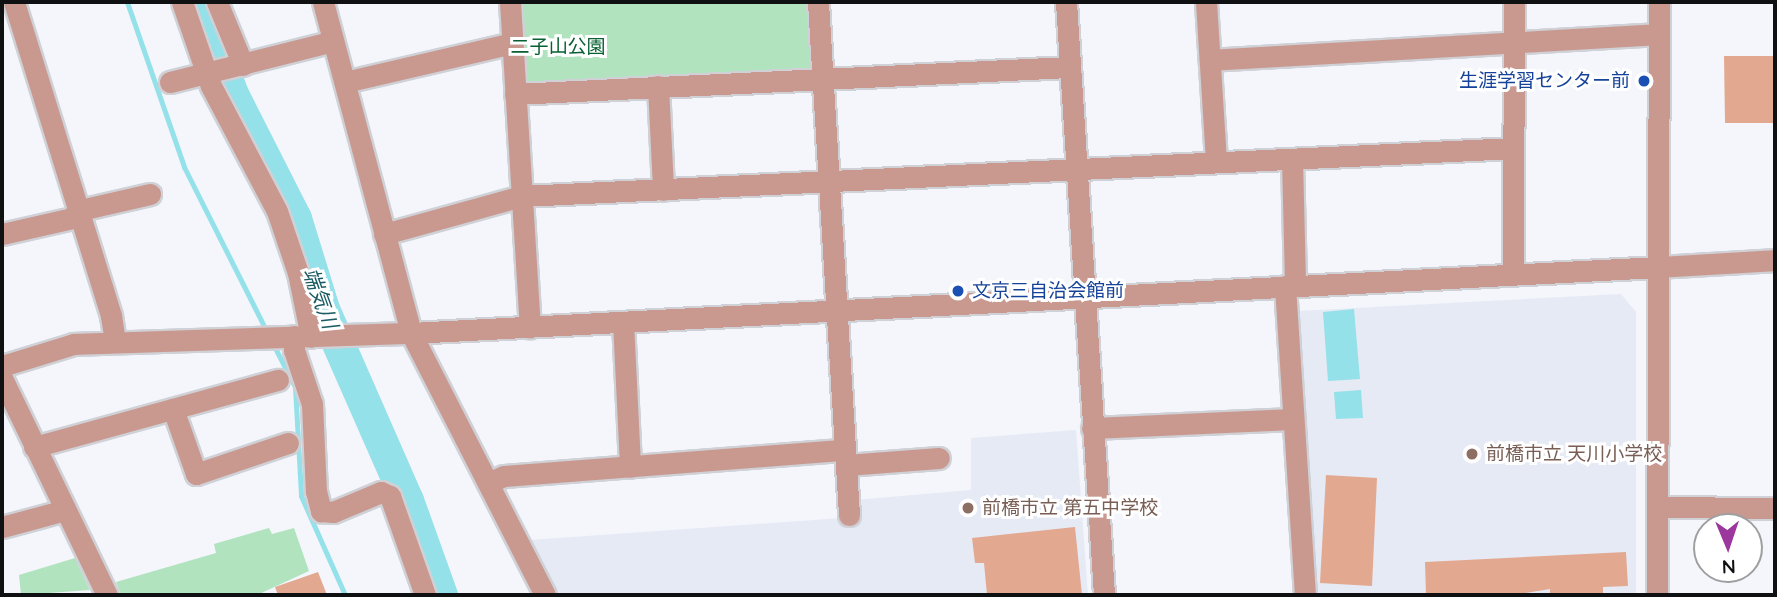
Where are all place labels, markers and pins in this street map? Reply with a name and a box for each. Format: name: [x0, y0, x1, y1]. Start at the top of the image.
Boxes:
place label: 生涯学習センター前: [1459, 70, 1630, 92]
marker: 生涯学習センター前: [1636, 73, 1652, 89]
place label: 文京三自治会館前: [972, 280, 1124, 302]
marker: 文京三自治会館前: [950, 283, 966, 299]
place label: 前橋市立 天川小学校: [1486, 443, 1662, 465]
marker: 前橋市立 天川小学校: [1464, 446, 1480, 462]
place label: 前橋市立 第五中学校: [982, 497, 1158, 519]
marker: 前橋市立 第五中学校: [960, 500, 976, 516]

